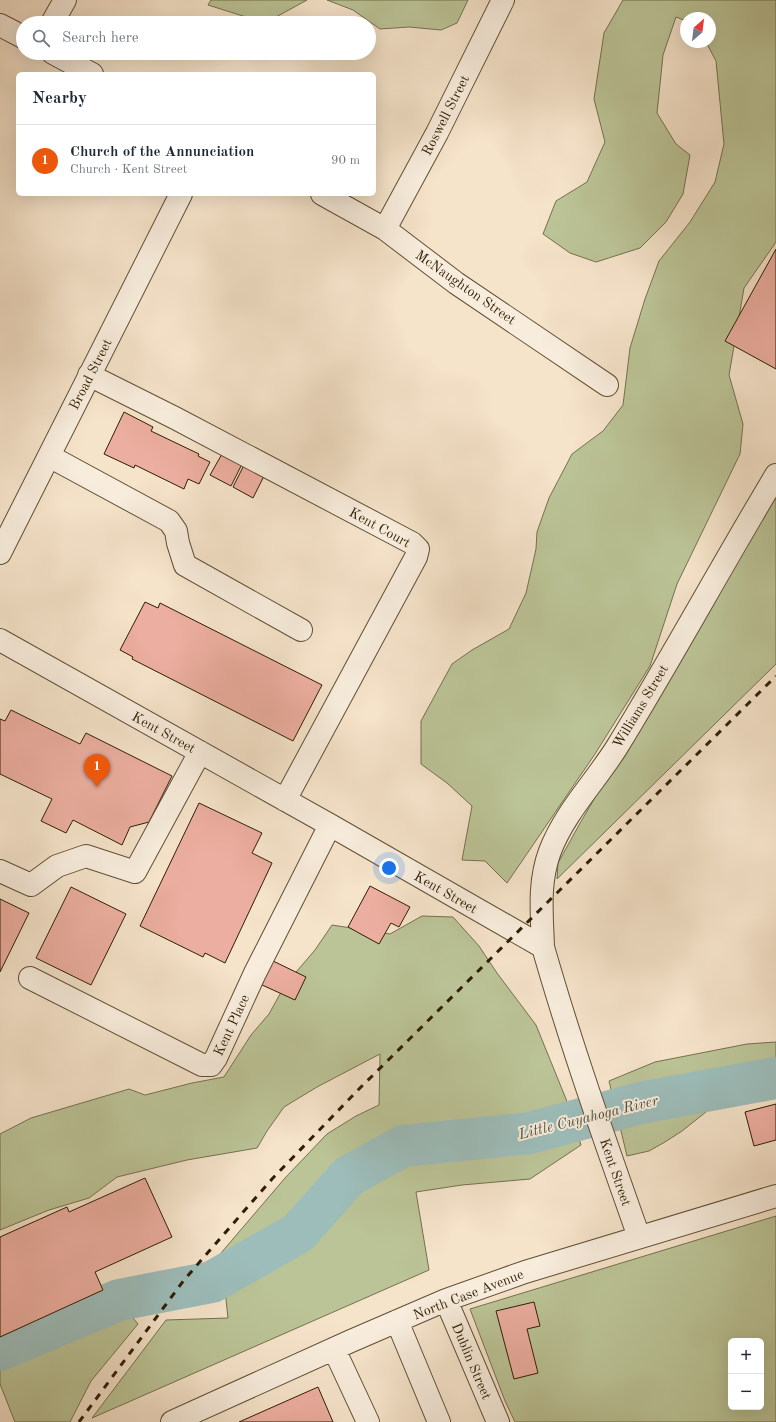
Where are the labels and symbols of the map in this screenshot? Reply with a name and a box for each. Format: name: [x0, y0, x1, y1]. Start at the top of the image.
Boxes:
north arrow: [680, 12, 716, 48]
street label: Roswell Street: [420, 73, 472, 158]
street label: McNaughton Street: [413, 248, 518, 328]
street label: Broad Street: [67, 337, 115, 412]
street label: Kent Court: [346, 505, 413, 550]
street label: Williams Street: [610, 662, 671, 751]
street label: Kent Street: [129, 710, 198, 756]
pin: 1: [84, 754, 110, 787]
your location: [379, 858, 399, 878]
street label: Kent Street: [411, 869, 480, 917]
street label: Kent Place: [212, 992, 252, 1058]
water label: Little Cuyahoga River: [516, 1094, 660, 1143]
street label: Kent Street: [597, 1137, 633, 1208]
street label: North Case Avenue: [411, 1267, 526, 1322]
street label: Dublin Street: [449, 1321, 494, 1402]

